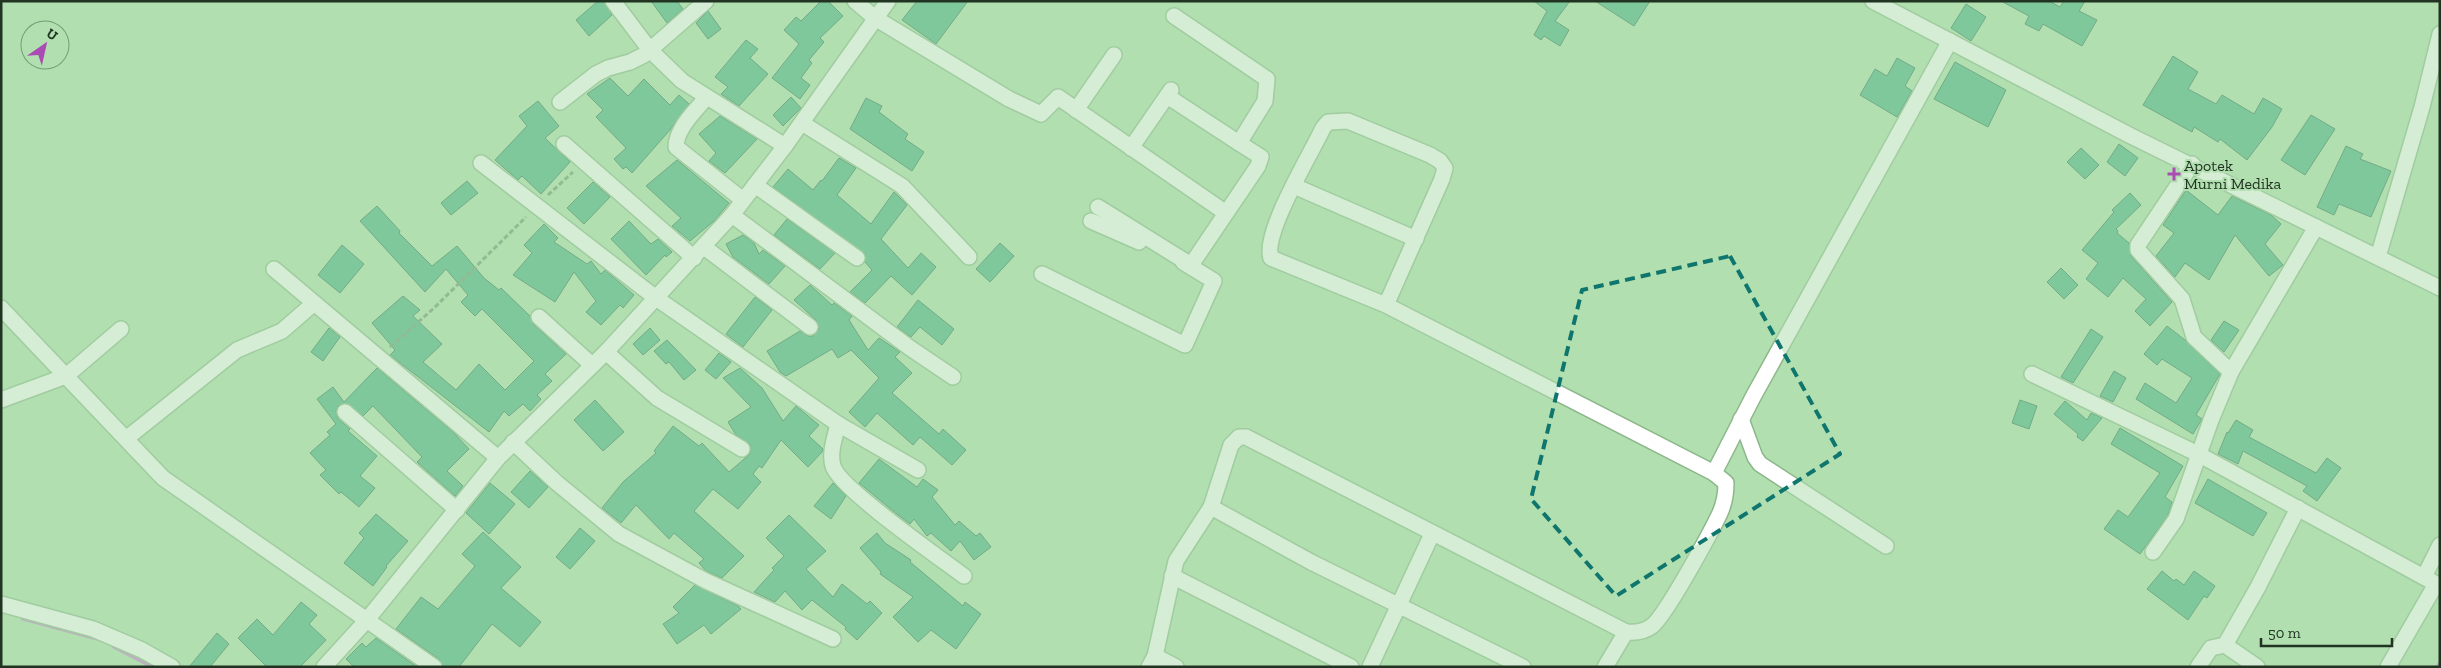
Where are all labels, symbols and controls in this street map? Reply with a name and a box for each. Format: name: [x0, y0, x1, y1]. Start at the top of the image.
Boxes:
north arrow: [20, 20, 70, 70]
text: U: [43, 25, 61, 45]
place label: Apotek Murni Medika: [2184, 156, 2282, 193]
marker: Apotek Murni Medika: [2168, 168, 2180, 180]
scale bar: [2261, 616, 2392, 648]
text: 50 m: [2268, 624, 2301, 642]

